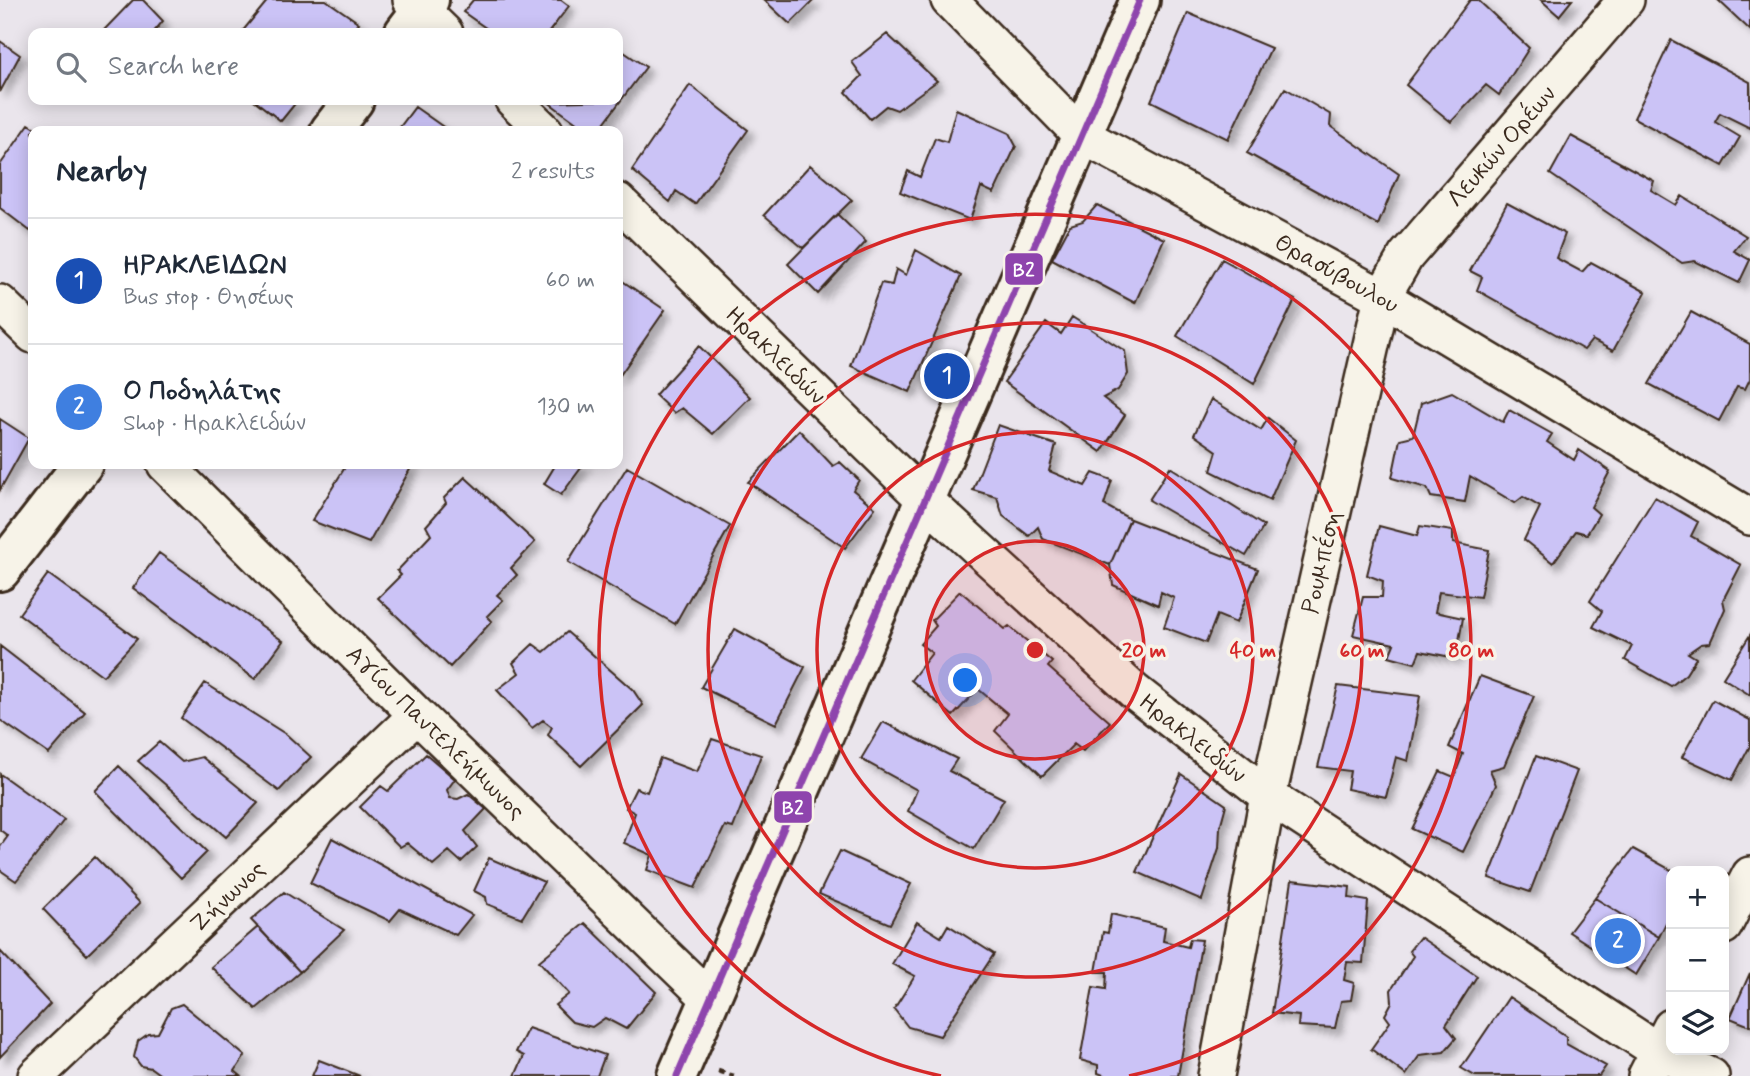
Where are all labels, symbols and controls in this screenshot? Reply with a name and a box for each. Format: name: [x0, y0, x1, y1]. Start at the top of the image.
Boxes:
search box: [28, 28, 623, 105]
icon: search: [52, 48, 90, 86]
text: Search here: [108, 50, 239, 84]
street label: Λευκών Ορέων: [1440, 79, 1563, 214]
text: Nearby: [56, 152, 147, 191]
text: 2 results: [511, 157, 595, 187]
street label: Θρασύβουλου: [1269, 227, 1404, 321]
text: ΗΡΑΚΛΕΙΔΩΝ: [123, 249, 287, 283]
line badge: Β2: [1004, 252, 1044, 286]
text: Β2: [1013, 258, 1035, 283]
text: 1: [74, 266, 84, 296]
text: 60 m: [546, 266, 595, 296]
text: Bus stop · Θησέως: [123, 283, 294, 313]
street label: Ηρακλειδών: [718, 300, 832, 412]
pin: 1: [924, 350, 970, 402]
text: Ο Ποδηλάτης: [123, 375, 281, 409]
text: 2: [73, 392, 85, 422]
text: 130 m: [537, 392, 595, 422]
text: Shop · Ηρακλειδών: [123, 409, 306, 439]
street label: Ρουμπέση: [1295, 508, 1349, 617]
text: 20 m: [1122, 637, 1167, 665]
text: 40 m: [1230, 637, 1277, 665]
text: 60 m: [1339, 637, 1385, 665]
text: 80 m: [1448, 637, 1494, 665]
centre of rings: [1023, 638, 1047, 662]
street label: Αγίου Παντελεήμωνος: [339, 639, 531, 827]
your location: [948, 663, 982, 697]
street label: Ηρακλειδών: [1132, 687, 1252, 791]
line badge: Β2: [773, 790, 813, 824]
text: Β2: [782, 796, 804, 821]
street label: Ζήνωνος: [184, 854, 272, 940]
map controls: [1666, 866, 1729, 1055]
button: +: [1666, 866, 1729, 929]
pin: 2: [1595, 915, 1641, 967]
button: −: [1666, 929, 1729, 992]
button: layers: [1666, 992, 1729, 1055]

